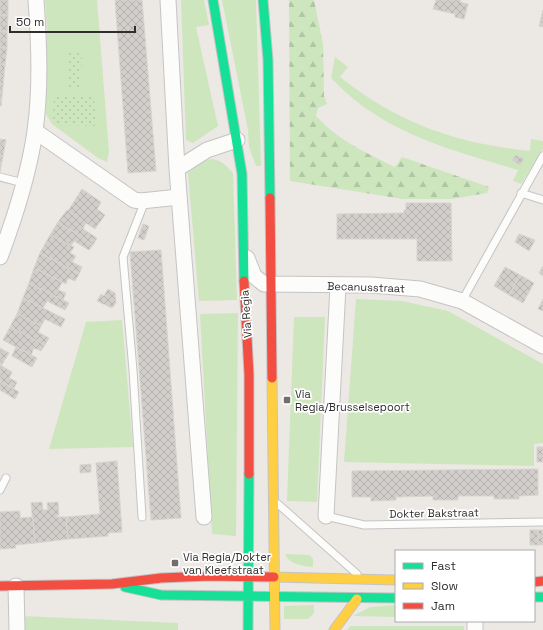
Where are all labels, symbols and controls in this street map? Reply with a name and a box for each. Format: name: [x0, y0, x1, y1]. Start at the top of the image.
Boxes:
scale bar: [10, 8, 135, 34]
text: 50 m: [16, 14, 44, 30]
street label: Becanusstraat: [327, 279, 405, 295]
street label: Via Regia: [237, 289, 255, 339]
place label: Via Regia/Brusselsepoort: [295, 387, 410, 414]
marker: Via Regia/Brusselsepoort: [282, 395, 292, 405]
street label: Dokter Bakstraat: [389, 505, 479, 521]
place label: Via Regia/Dokter van Kleefstraat: [183, 550, 271, 577]
legend: [395, 550, 535, 622]
marker: Via Regia/Dokter van Kleefstraat: [170, 558, 180, 568]
text: Fast: [431, 558, 456, 574]
text: Slow: [431, 578, 458, 594]
text: Jam: [431, 598, 455, 614]

